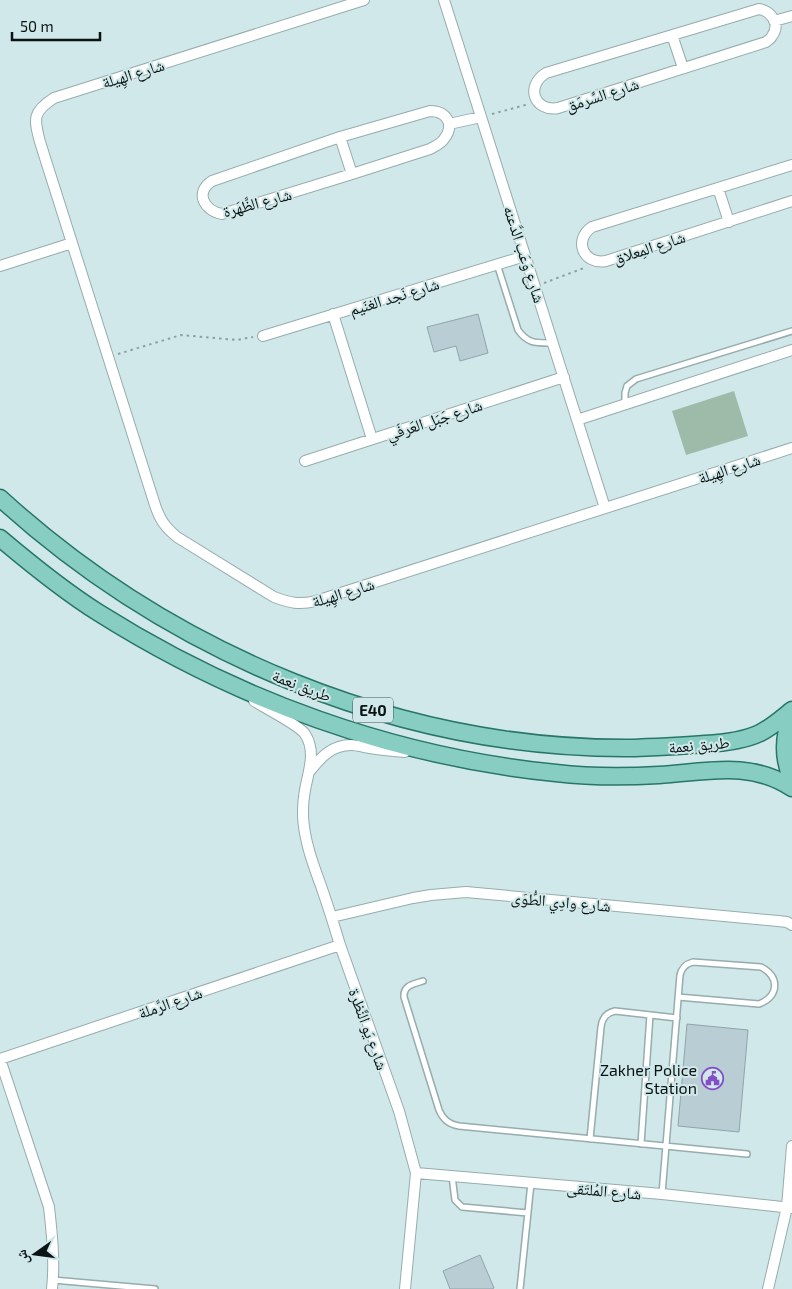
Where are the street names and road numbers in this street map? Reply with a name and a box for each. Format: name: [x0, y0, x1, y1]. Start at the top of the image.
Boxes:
street label: شارع الهِيلة: [100, 55, 167, 95]
street label: شارع السَّرمَق: [563, 73, 642, 117]
street label: شارع الظَّهَرة: [221, 184, 294, 222]
street label: شارع وَعَب الدَّعنه: [498, 203, 550, 306]
street label: شارع المِعلاق: [611, 226, 688, 269]
street label: شارع نَجد الغنَيم: [347, 273, 442, 321]
street label: شارع جَبَل العَرفَي: [384, 395, 486, 447]
street label: شارع الهِيلة: [696, 449, 764, 490]
street label: شارع الهِيلة: [310, 574, 377, 614]
street label: طريق نِعمة: [269, 665, 334, 707]
road number: E40: [353, 698, 393, 722]
street label: طريق نِعمة: [668, 732, 730, 758]
street label: شارع وادِي الطُّوَى: [510, 887, 612, 919]
street label: شارع الرَّملة: [136, 982, 205, 1024]
street label: شارع يَو النَّظرة: [344, 986, 393, 1073]
street label: شارع المُلتَقى: [566, 1177, 642, 1205]

